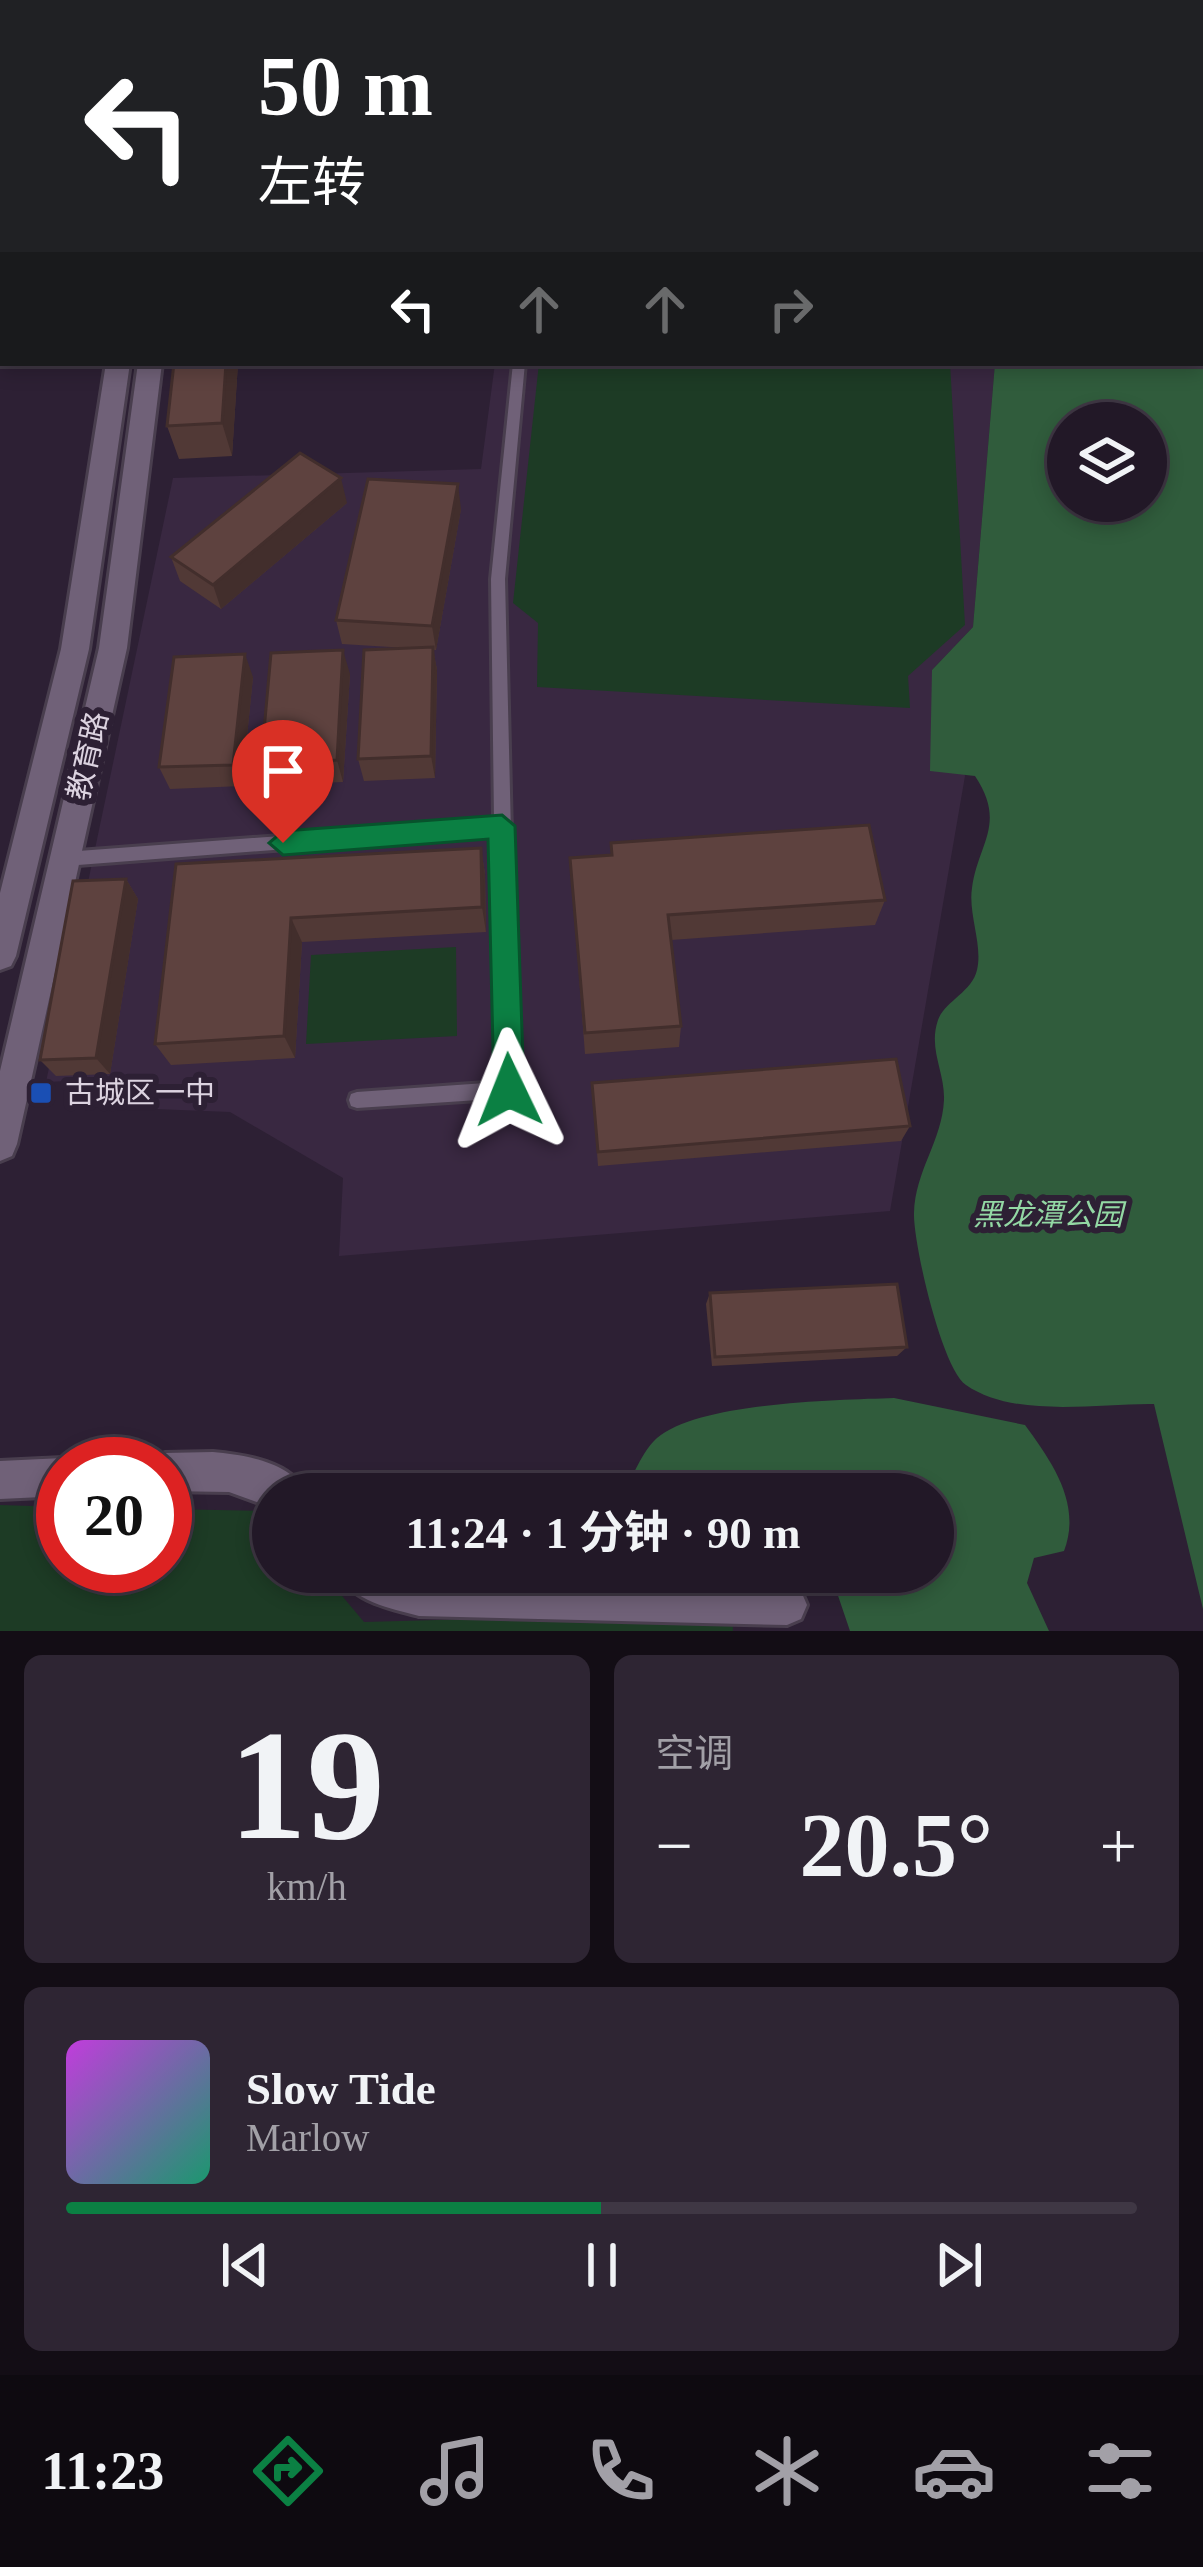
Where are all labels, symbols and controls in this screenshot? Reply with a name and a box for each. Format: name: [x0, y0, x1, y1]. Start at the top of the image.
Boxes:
text: 50 m: [258, 40, 433, 133]
icon: left: [60, 48, 216, 204]
text: 左转: [258, 153, 366, 213]
icon: left: [380, 276, 446, 342]
icon: ahead: [506, 276, 572, 342]
icon: ahead: [632, 276, 698, 342]
icon: right: [758, 276, 824, 342]
map controls: [1047, 402, 1167, 522]
button: layers: [1047, 402, 1167, 522]
street label: 教育路: [61, 708, 114, 803]
pin: [232, 720, 334, 843]
icon: arrive: [250, 738, 316, 804]
position arrow: [446, 1027, 572, 1153]
place label: 古城区一中: [65, 1076, 215, 1109]
marker: 古城区一中: [28, 1080, 54, 1106]
park label: 黑龙潭公园: [973, 1198, 1127, 1231]
speed limit sign: 20: [36, 1437, 192, 1593]
text: 11:24 · 1 分钟 · 90 m: [405, 1508, 801, 1558]
text: 19: [229, 1699, 385, 1872]
text: 空调: [656, 1732, 734, 1775]
text: 20.5°: [800, 1796, 993, 1895]
text: −: [656, 1809, 693, 1882]
text: +: [1100, 1809, 1137, 1882]
text: km/h: [267, 1865, 347, 1908]
text: Slow Tide: [246, 2064, 436, 2114]
text: Marlow: [246, 2116, 369, 2159]
icon: previous: [212, 2232, 278, 2298]
icon: pause: [569, 2232, 635, 2298]
icon: next: [926, 2232, 992, 2298]
icon: directions: [246, 2429, 330, 2513]
icon: music: [413, 2429, 497, 2513]
icon: phone: [579, 2429, 663, 2513]
icon: climate: [745, 2429, 829, 2513]
icon: car: [912, 2429, 996, 2513]
icon: filters: [1078, 2429, 1162, 2513]
text: 11:23: [41, 2441, 164, 2501]

